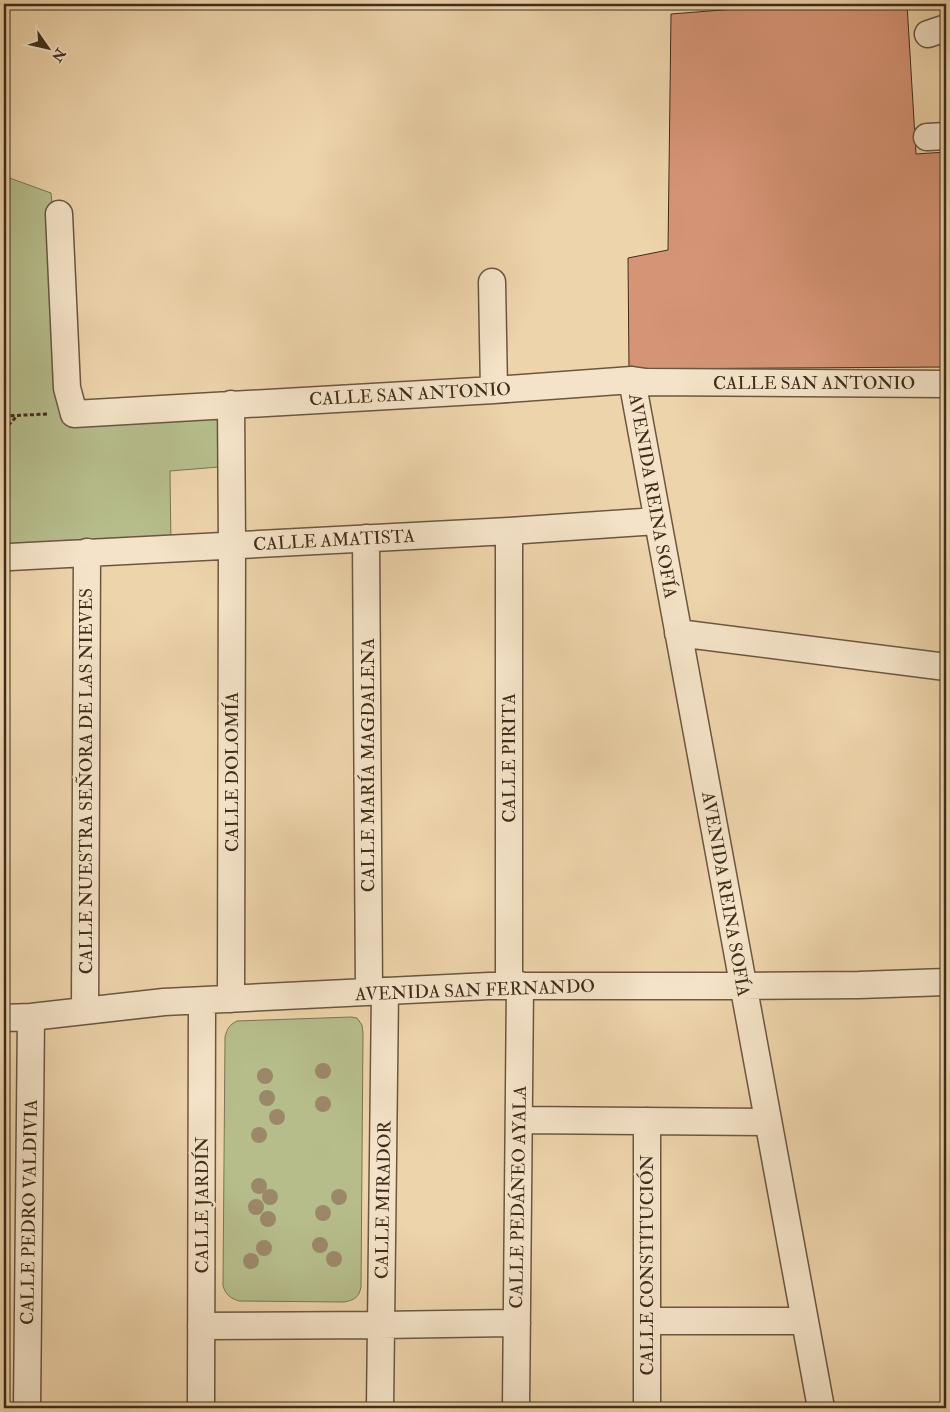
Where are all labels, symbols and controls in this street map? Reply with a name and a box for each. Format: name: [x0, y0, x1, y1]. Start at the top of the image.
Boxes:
north arrow: [22, 22, 72, 72]
text: N: [48, 44, 69, 65]
street label: CALLE SAN ANTONIO: [713, 372, 915, 395]
street label: CALLE SAN ANTONIO: [309, 378, 512, 411]
street label: AVENIDA REINA SOFÍA: [623, 391, 682, 601]
street label: CALLE AMATISTA: [253, 525, 416, 556]
street label: CALLE NUESTRA SEÑORA DE LAS NIEVES: [75, 588, 98, 974]
street label: CALLE MARÍA MAGDALENA: [357, 637, 380, 892]
street label: CALLE DOLOMÍA: [221, 691, 244, 852]
street label: CALLE PIRITA: [498, 693, 521, 823]
street label: AVENIDA REINA SOFÍA: [696, 789, 755, 999]
street label: AVENIDA SAN FERNANDO: [354, 975, 595, 1006]
street label: CALLE PEDÁNEO AYALA: [505, 1085, 532, 1309]
street label: CALLE PEDRO VALDIVIA: [16, 1098, 43, 1325]
street label: CALLE MIRADOR: [371, 1119, 396, 1279]
street label: CALLE JARDÍN: [191, 1137, 214, 1273]
street label: CALLE CONSTITUCIÓN: [636, 1155, 659, 1375]

